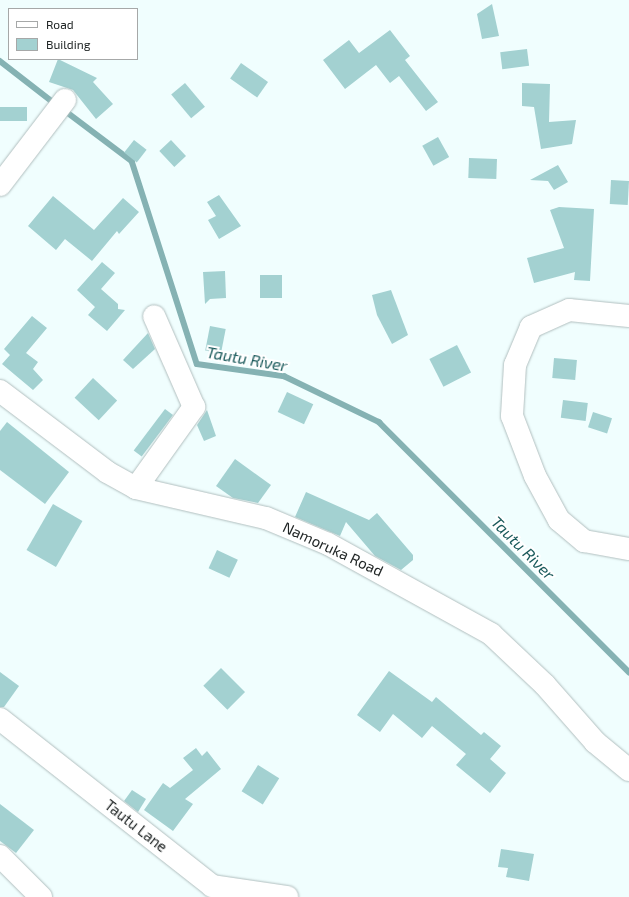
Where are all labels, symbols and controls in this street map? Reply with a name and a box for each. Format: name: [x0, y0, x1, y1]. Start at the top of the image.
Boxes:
legend: [8, 8, 138, 60]
text: Road: [46, 17, 74, 31]
text: Building: [46, 37, 90, 51]
water label: Tautu River: [205, 342, 289, 376]
water label: Tautu River: [487, 512, 559, 584]
street label: Namoruka Road: [280, 518, 386, 580]
street label: Tautu Lane: [101, 796, 171, 856]

